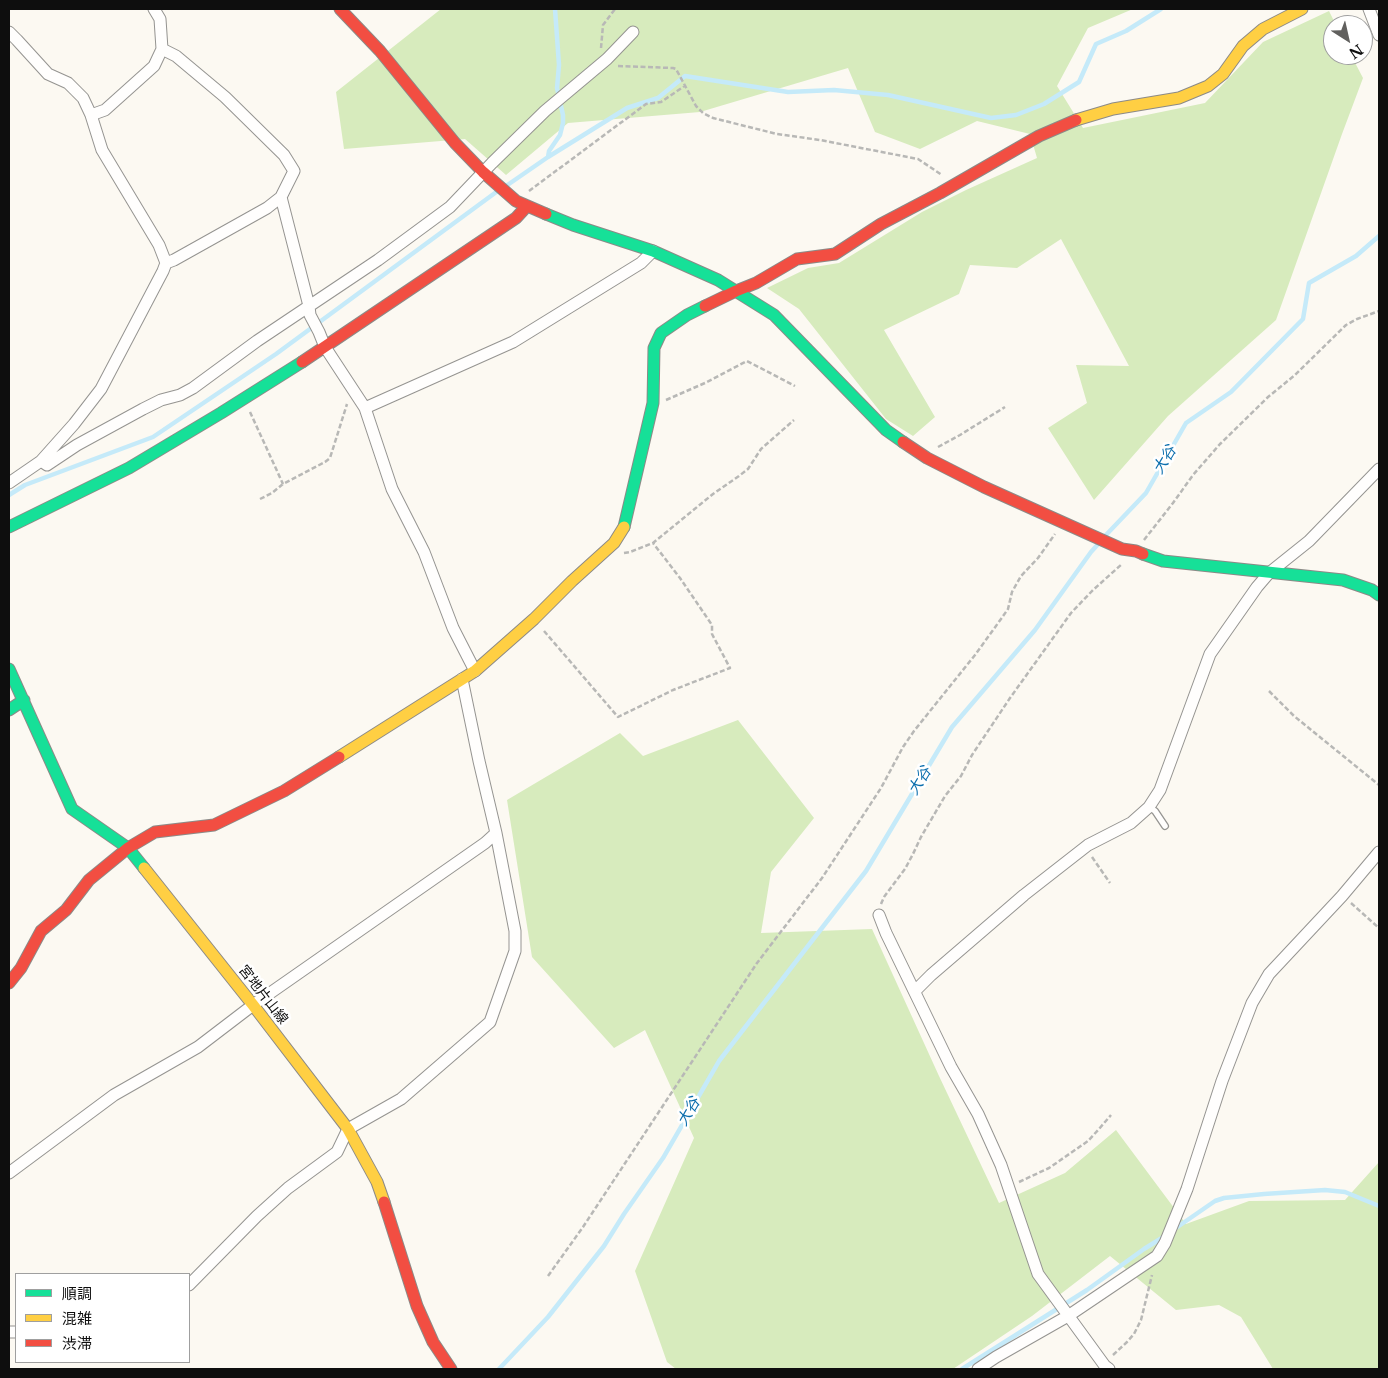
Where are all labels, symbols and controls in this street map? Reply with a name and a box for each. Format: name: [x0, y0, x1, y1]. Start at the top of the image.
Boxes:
north arrow: [1323, 15, 1373, 65]
text: N: [1345, 40, 1367, 63]
water label: 大谷: [1150, 443, 1180, 477]
water label: 大谷: [905, 764, 935, 798]
street label: 宮地片山線: [235, 962, 291, 1028]
water label: 大谷: [674, 1095, 704, 1129]
legend: [15, 1273, 190, 1363]
text: 順調: [62, 1284, 92, 1303]
text: 混雑: [62, 1309, 92, 1328]
text: 渋滞: [62, 1334, 92, 1353]

